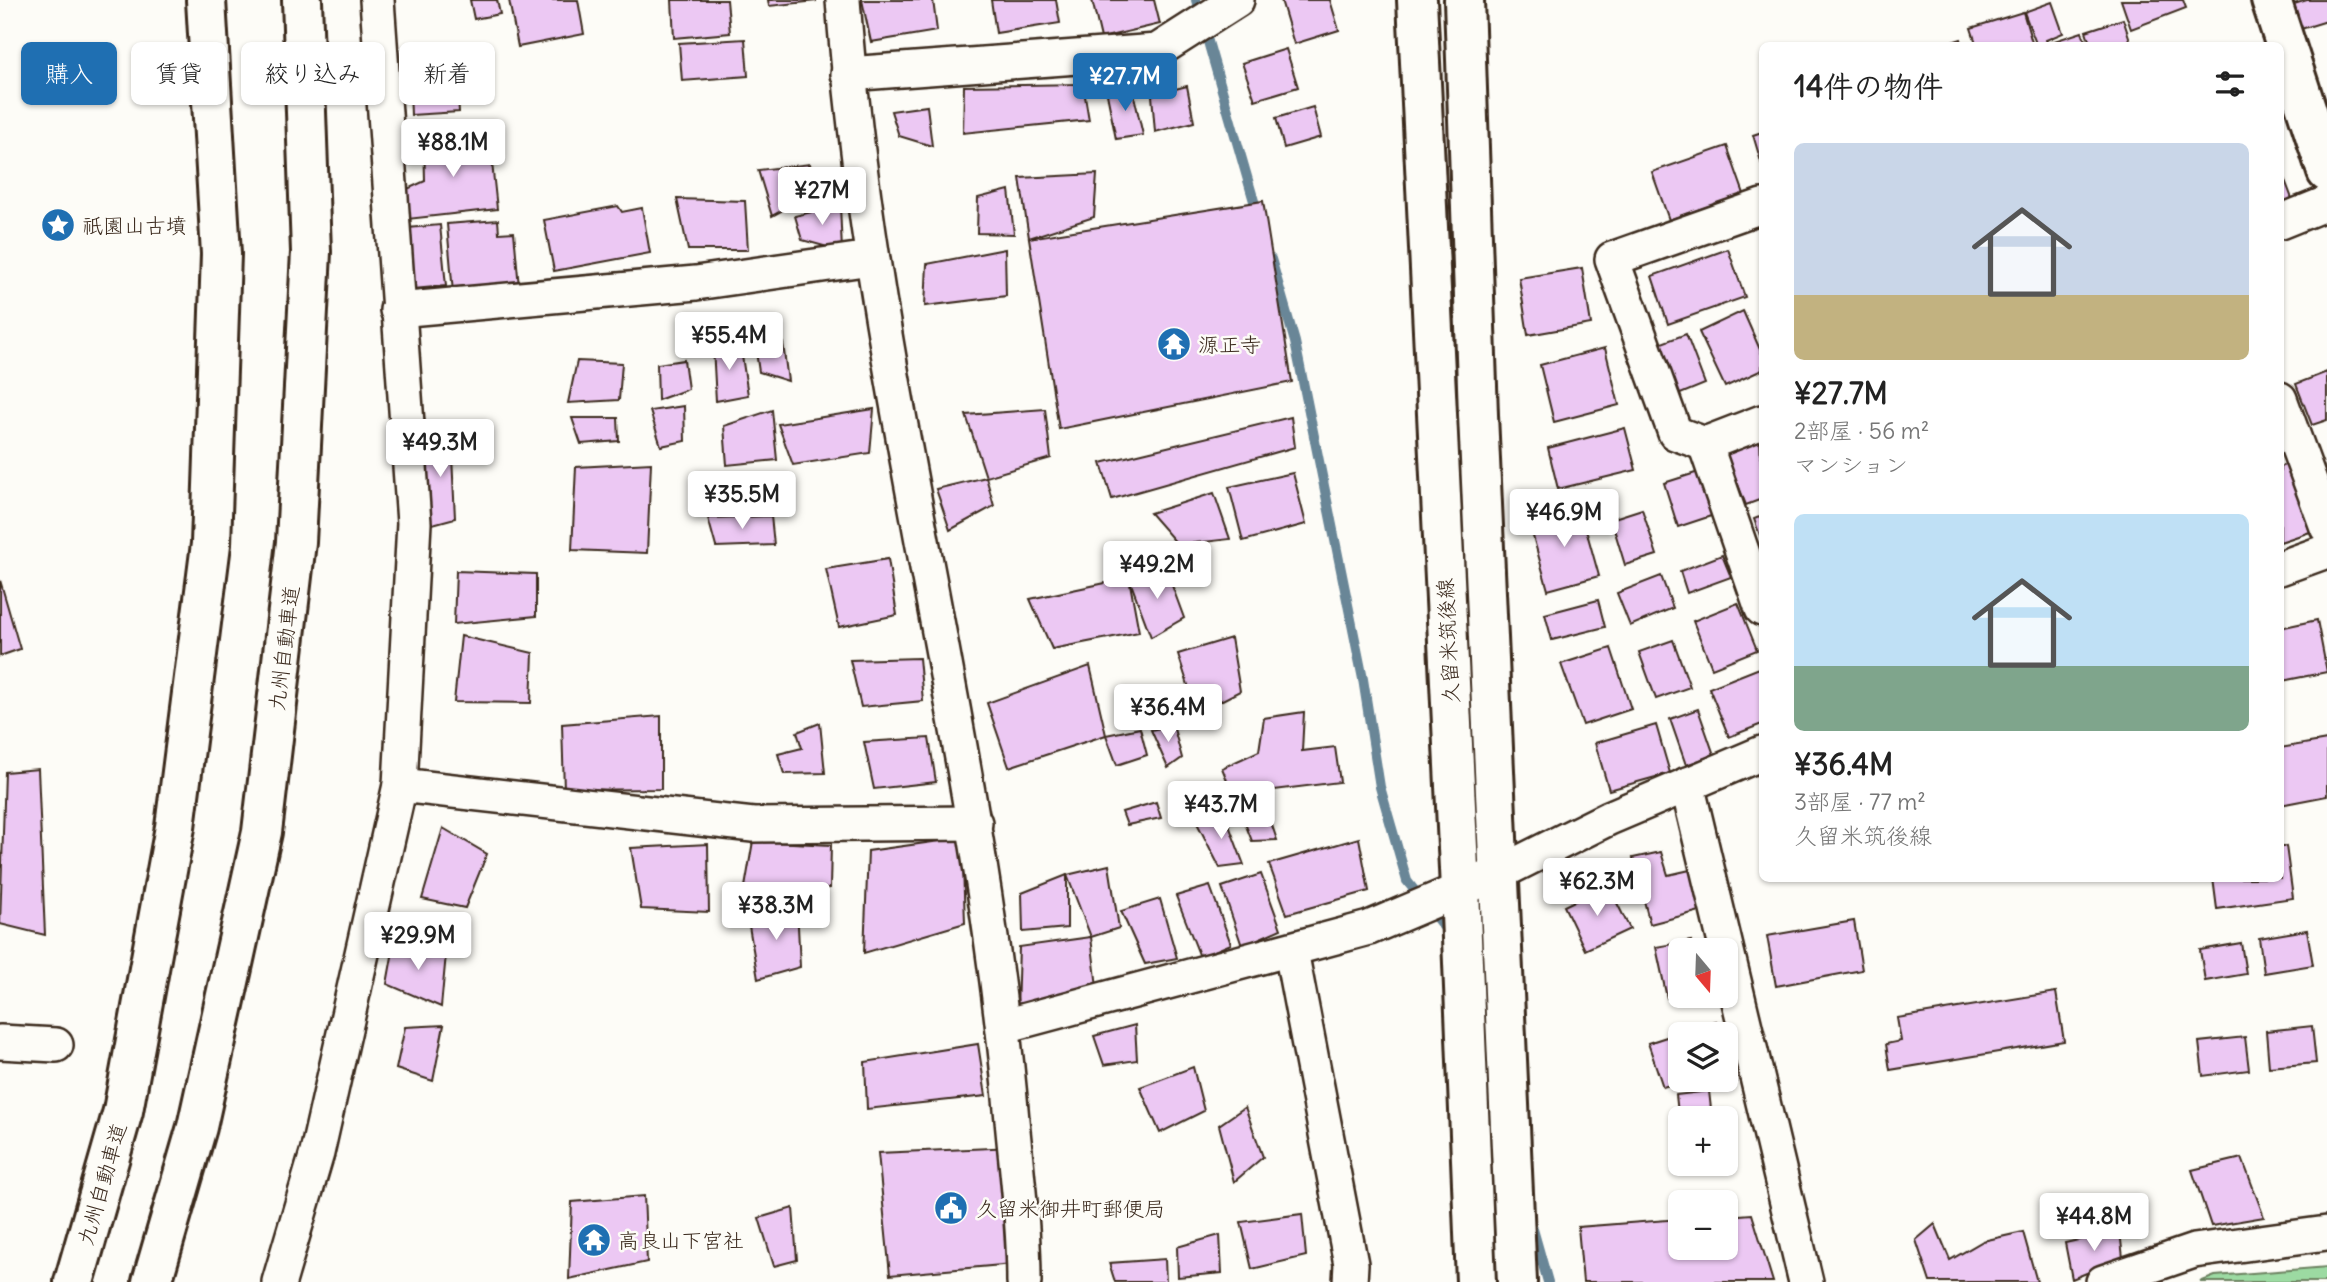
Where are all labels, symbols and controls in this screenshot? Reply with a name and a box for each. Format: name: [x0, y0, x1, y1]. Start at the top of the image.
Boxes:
chip: 購入: [21, 42, 117, 105]
chip: 賃貸: [131, 42, 227, 105]
chip: 絞り込み: [241, 42, 385, 105]
chip: 新着: [399, 42, 495, 105]
pin: ¥27.7M: [1068, 54, 1182, 113]
text: ¥27.7M: [1089, 61, 1161, 90]
icon: filters: [2211, 65, 2249, 103]
text: 14件の物件: [1794, 67, 1943, 105]
pin: ¥88.1M: [396, 120, 510, 179]
text: ¥88.1M: [417, 127, 489, 156]
pin: ¥27M: [781, 168, 863, 227]
text: ¥27M: [794, 175, 850, 204]
icon: home: [1959, 189, 2085, 315]
place icon: 祇園山古墳: [39, 206, 77, 244]
place label: 祇園山古墳: [82, 212, 187, 239]
pin: ¥55.4M: [672, 312, 786, 372]
text: ¥55.4M: [691, 320, 767, 349]
temple icon: 源正寺: [1155, 325, 1193, 363]
place label: 源正寺: [1198, 331, 1261, 358]
text: ¥27.7M: [1794, 374, 1888, 412]
text: 2部屋 · 56 m²: [1794, 416, 1929, 445]
pin: ¥49.3M: [383, 420, 497, 479]
text: ¥49.3M: [402, 427, 478, 456]
text: マンション: [1794, 450, 1908, 479]
pin: ¥35.5M: [685, 472, 799, 531]
text: ¥35.5M: [704, 479, 780, 508]
pin: ¥46.9M: [1507, 490, 1621, 549]
text: ¥46.9M: [1526, 497, 1602, 526]
pin: ¥49.2M: [1100, 542, 1214, 601]
text: ¥49.2M: [1119, 549, 1195, 578]
icon: home: [1959, 560, 2085, 686]
street label: 久留米筑後線: [1431, 577, 1465, 705]
street label: 九州自動車道: [263, 584, 305, 712]
pin: ¥36.4M: [1111, 684, 1225, 744]
text: ¥36.4M: [1130, 692, 1206, 721]
text: ¥36.4M: [1794, 745, 1893, 783]
pin: ¥43.7M: [1164, 782, 1278, 841]
text: 3部屋 · 77 m²: [1794, 787, 1926, 816]
text: ¥43.7M: [1184, 789, 1258, 818]
text: 久留米筑後線: [1794, 821, 1932, 850]
pin: ¥62.3M: [1540, 858, 1654, 918]
text: ¥62.3M: [1559, 866, 1635, 895]
pin: ¥38.3M: [719, 883, 833, 942]
text: ¥38.3M: [738, 890, 814, 919]
pin: ¥29.9M: [361, 912, 475, 972]
text: ¥29.9M: [380, 920, 456, 949]
north arrow: [1668, 938, 1738, 1008]
map controls: [1668, 938, 1738, 1260]
button: layers: [1668, 1022, 1738, 1092]
button: +: [1668, 1106, 1738, 1176]
street label: 九州自動車道: [72, 1120, 132, 1248]
public building icon: 久留米御井町郵便局: [932, 1189, 970, 1227]
button: −: [1668, 1190, 1738, 1260]
pin: ¥44.8M: [2037, 1194, 2151, 1253]
place label: 久留米御井町郵便局: [976, 1195, 1165, 1222]
text: ¥44.8M: [2056, 1201, 2132, 1230]
temple icon: 高良山下宮社: [575, 1221, 613, 1259]
place label: 高良山下宮社: [618, 1227, 744, 1254]

